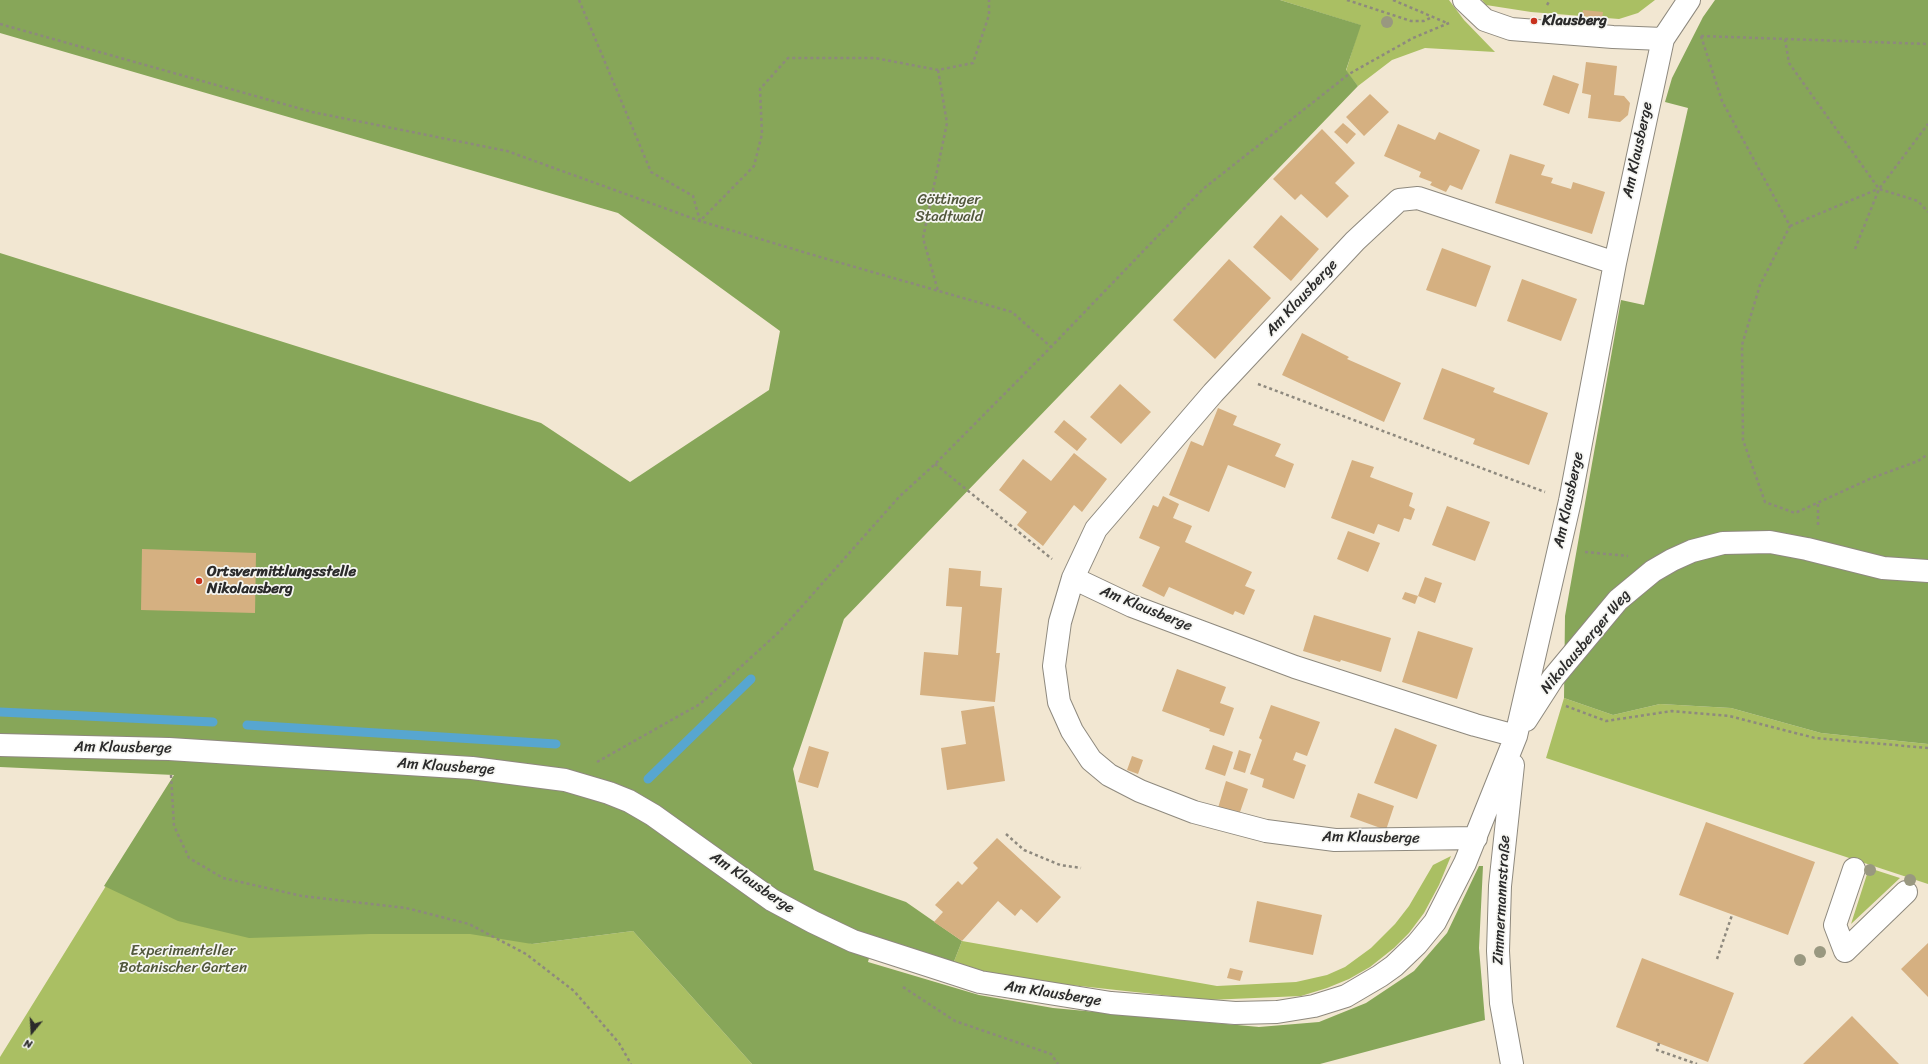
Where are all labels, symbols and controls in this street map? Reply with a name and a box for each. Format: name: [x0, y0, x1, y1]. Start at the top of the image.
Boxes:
place label: Klausberg: [1542, 12, 1607, 30]
marker: Klausberg: [1529, 16, 1539, 26]
street label: Am Klausberge: [1619, 100, 1657, 200]
park label: Göttinger Stadtwald: [915, 191, 983, 226]
street label: Am Klausberge: [1262, 256, 1342, 340]
street label: Am Klausberge: [1550, 450, 1588, 550]
place label: Ortsvermittlungsstelle Nikolausberg: [207, 563, 356, 598]
marker: Ortsvermittlungsstelle Nikolausberg: [194, 576, 204, 586]
street label: Am Klausberge: [1097, 582, 1195, 636]
street label: Nikolausberger Weg: [1537, 586, 1635, 698]
street label: Am Klausberge: [74, 738, 172, 758]
street label: Am Klausberge: [397, 755, 495, 779]
street label: Am Klausberge: [1322, 828, 1420, 848]
street label: Zimmermannstraße: [1490, 835, 1514, 965]
street label: Am Klausberge: [706, 848, 798, 918]
park label: Experimenteller Botanischer Garten: [119, 942, 247, 977]
street label: Am Klausberge: [1003, 977, 1103, 1011]
north arrow: [12, 1012, 52, 1052]
text: N: [22, 1034, 35, 1054]

